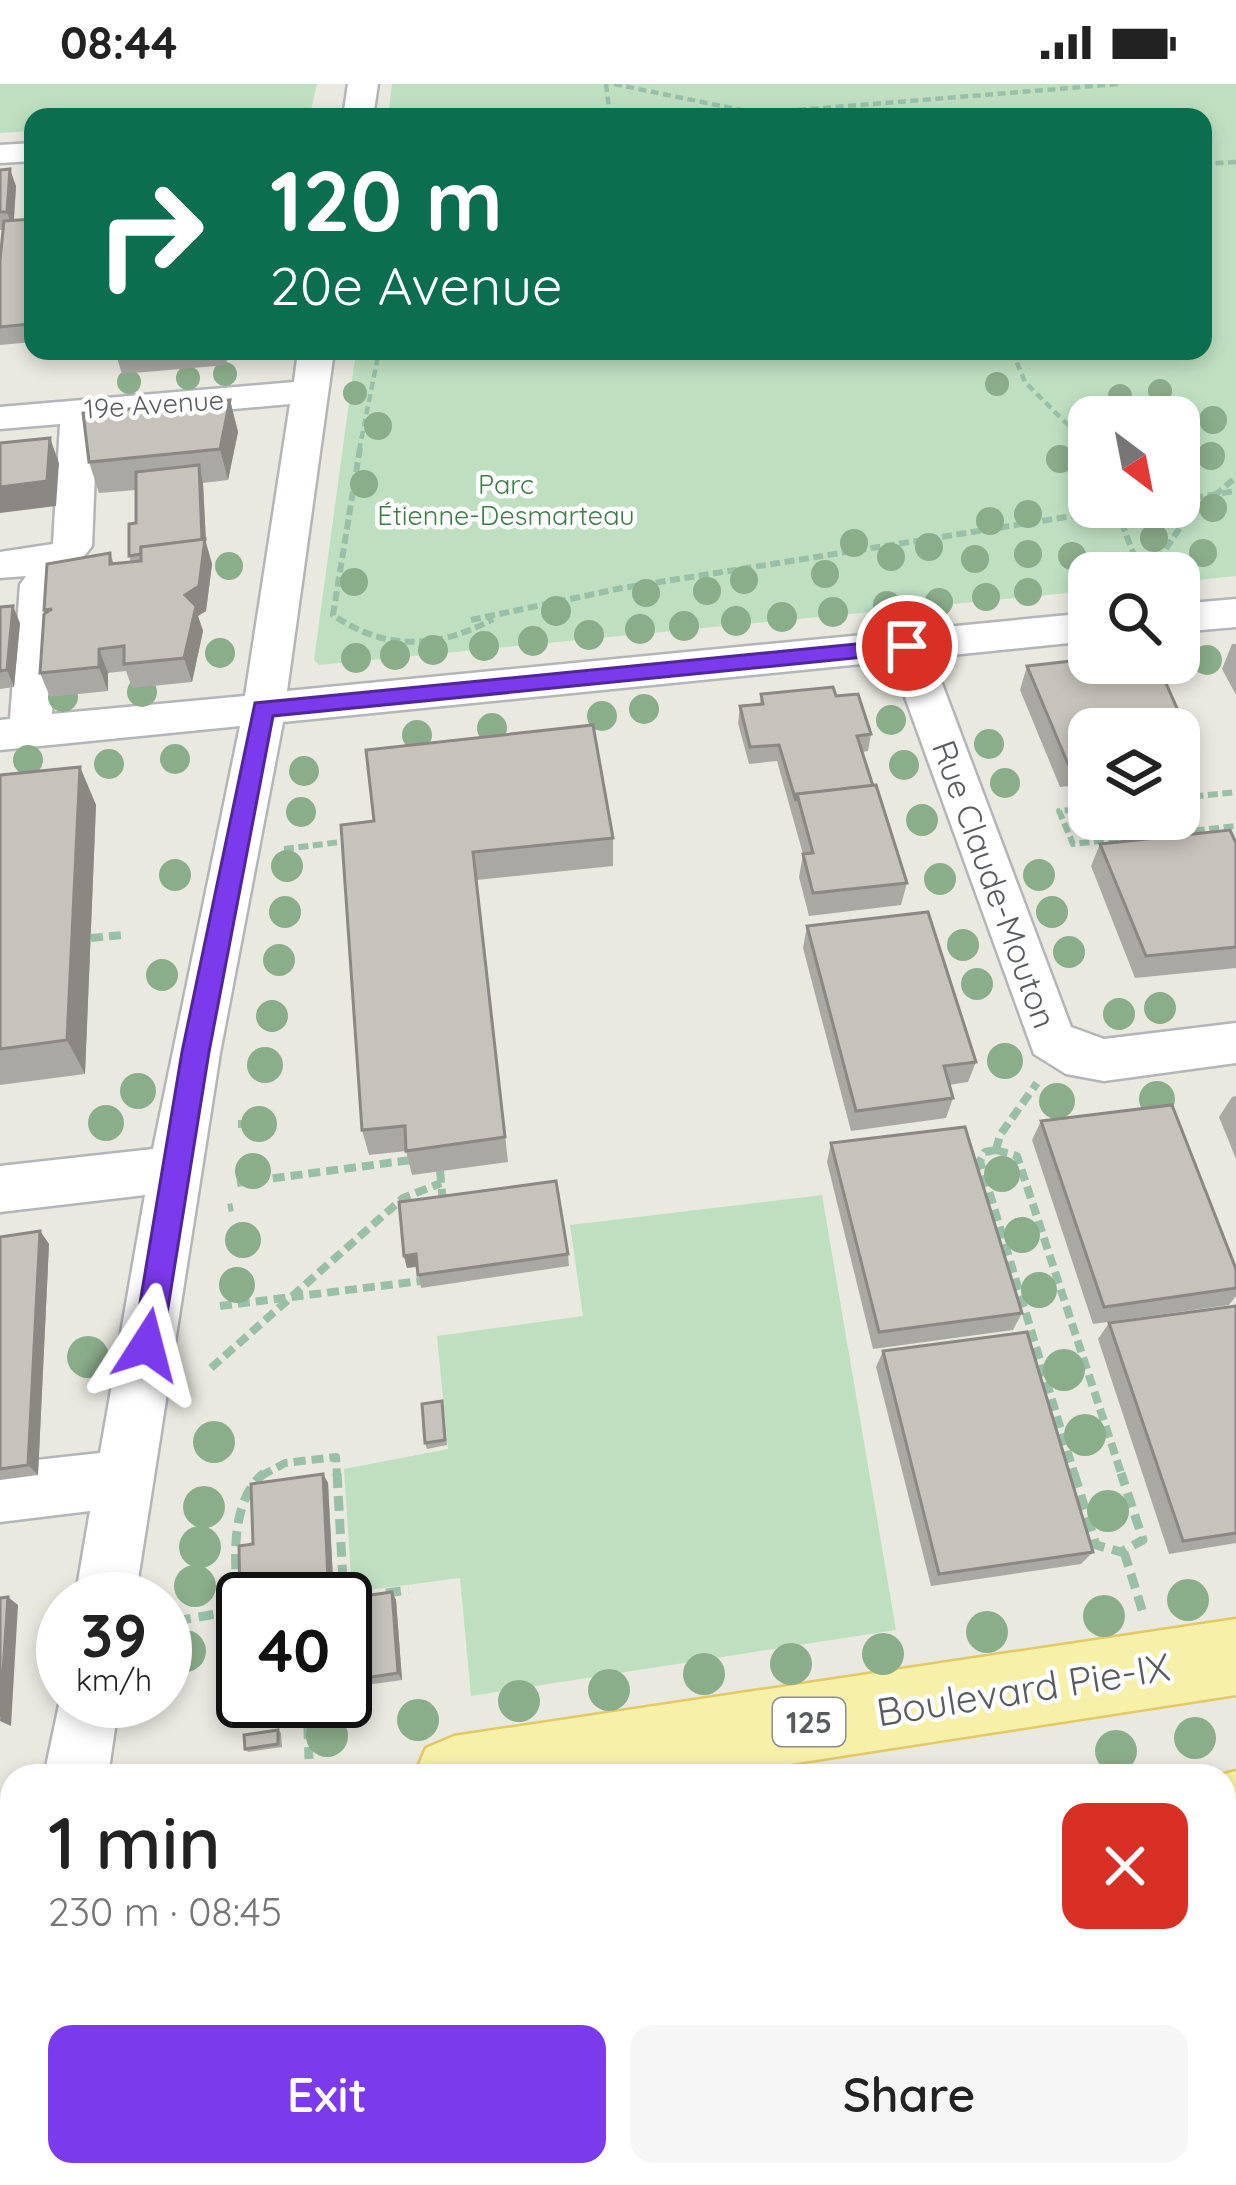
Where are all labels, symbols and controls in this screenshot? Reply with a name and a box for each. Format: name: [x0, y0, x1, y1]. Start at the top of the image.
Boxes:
text: 08:44: [60, 14, 178, 70]
text: 120 m: [270, 147, 503, 252]
icon: right: [72, 156, 228, 312]
text: 20e Avenue: [270, 251, 562, 319]
street label: 19e Avenue: [83, 382, 225, 426]
north arrow: [1068, 396, 1200, 528]
map controls: [1068, 396, 1200, 840]
park label: Parc Étienne-Desmarteau: [377, 467, 635, 532]
button: search: [1068, 552, 1200, 684]
pin: [856, 595, 958, 697]
icon: arrive: [874, 613, 940, 679]
button: layers: [1068, 708, 1200, 840]
street label: Rue Claude-Mouton: [924, 734, 1066, 1034]
position arrow: [84, 1282, 210, 1408]
speed limit sign: 40: [216, 1572, 372, 1728]
text: 39: [81, 1597, 147, 1672]
street label: Boulevard Pie-IX: [873, 1642, 1173, 1736]
text: km/h: [76, 1661, 152, 1699]
road number: 125: [773, 1698, 845, 1746]
text: 1 min: [48, 1797, 221, 1887]
button: close: [1062, 1803, 1188, 1929]
text: 230 m · 08:45: [48, 1887, 282, 1936]
button: Exit: [48, 2025, 606, 2163]
button: Share: [630, 2025, 1188, 2163]

